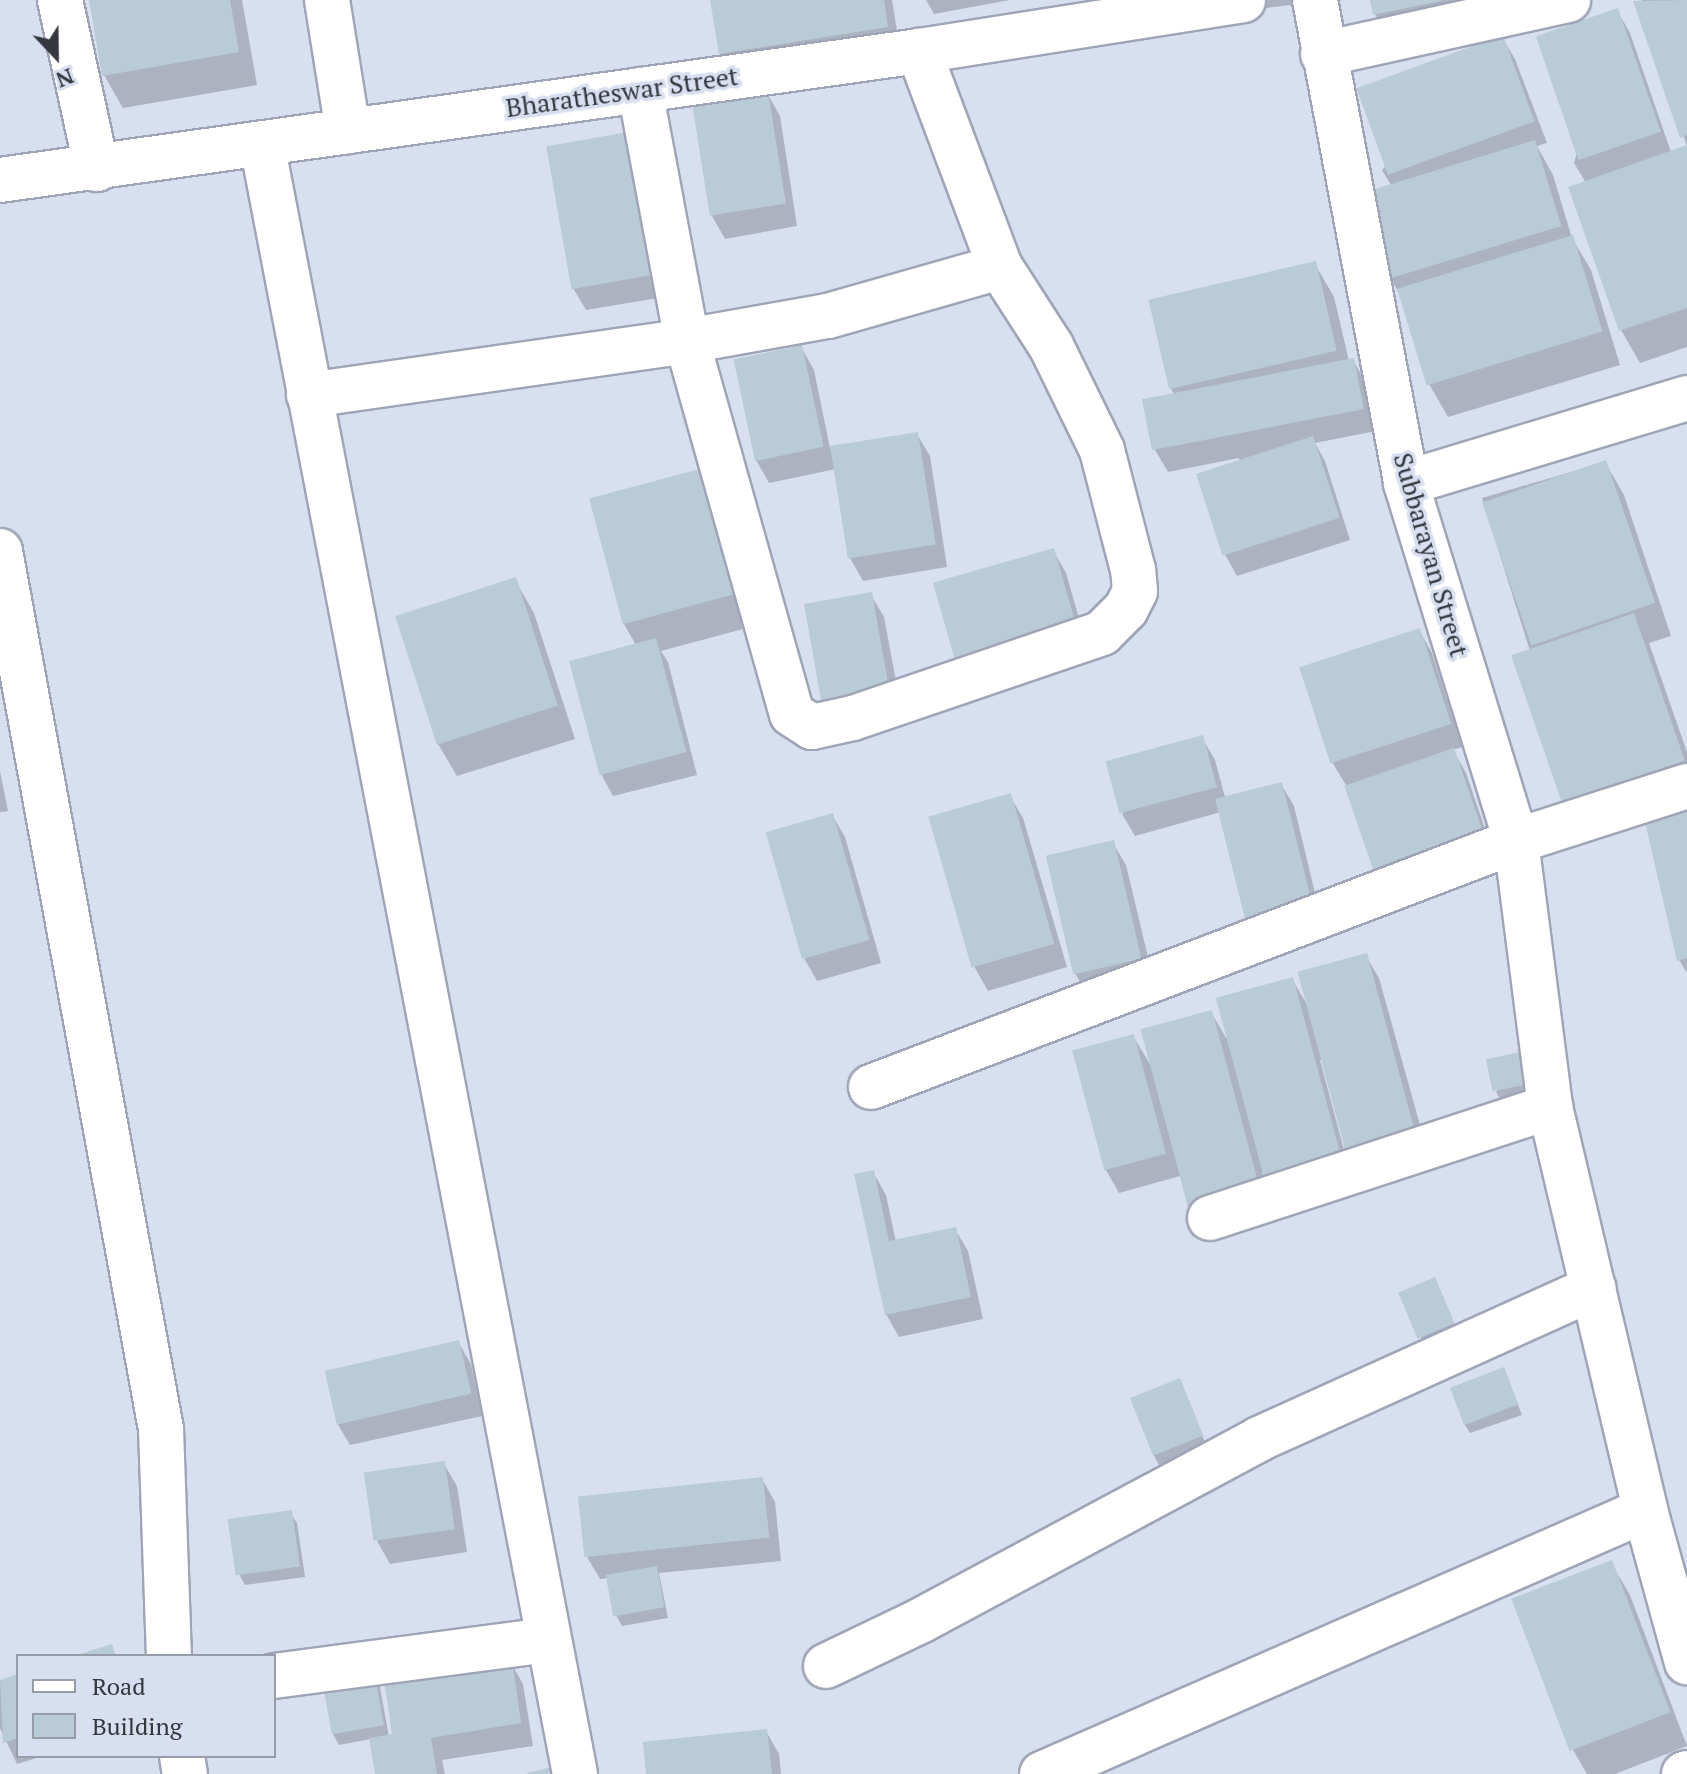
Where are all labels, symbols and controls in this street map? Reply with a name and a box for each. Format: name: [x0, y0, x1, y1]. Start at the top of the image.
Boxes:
north arrow: [16, 16, 96, 96]
street label: Bharatheswar Street: [504, 60, 740, 124]
text: N: [52, 62, 78, 95]
street label: Subbarayan Street: [1387, 449, 1475, 661]
legend: [16, 1654, 276, 1758]
text: Road: [92, 1670, 146, 1702]
text: Building: [92, 1710, 182, 1742]

